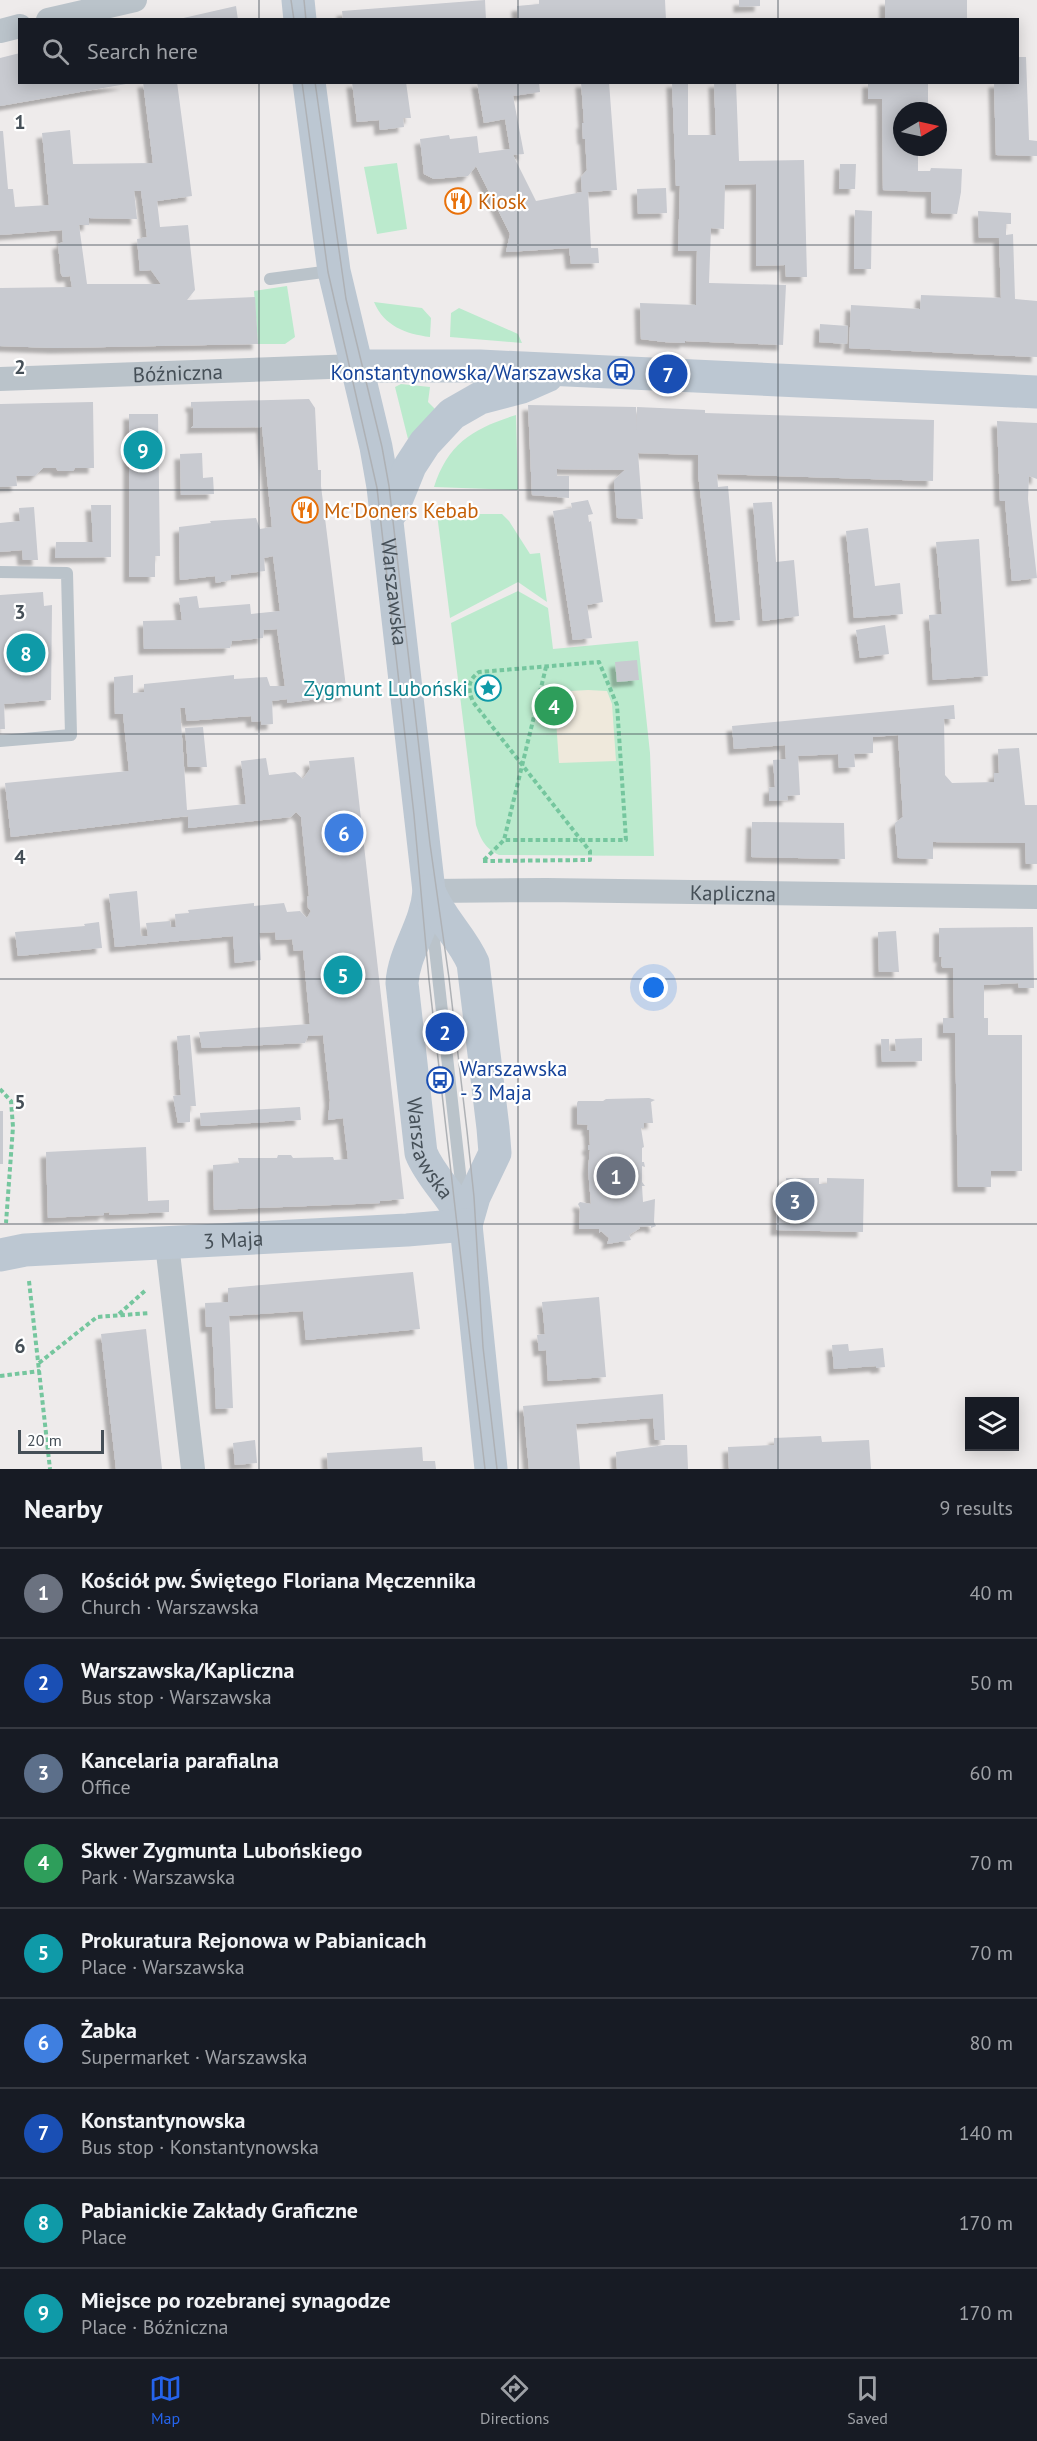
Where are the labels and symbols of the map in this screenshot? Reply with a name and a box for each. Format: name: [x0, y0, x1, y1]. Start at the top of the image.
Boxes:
north arrow: [893, 102, 947, 156]
text: 1: [14, 109, 26, 135]
restaurant icon: Kiosk: [443, 186, 473, 216]
place label: Kiosk: [478, 188, 527, 215]
pin: 7: [648, 352, 688, 397]
text: 2: [14, 354, 26, 380]
street label: Bóźniczna: [132, 357, 223, 388]
bus stop icon: Konstantynowska/Warszawska: [606, 357, 636, 387]
place label: Konstantynowska/Warszawska: [331, 359, 602, 386]
pin: 9: [124, 428, 162, 472]
restaurant icon: Mc'Doners Kebab: [290, 495, 320, 525]
place label: Mc'Doners Kebab: [324, 497, 479, 524]
street label: Warszawska: [375, 537, 414, 647]
text: 3: [14, 599, 26, 625]
pin: 8: [6, 630, 46, 676]
place icon: Zygmunt Luboński: [473, 673, 503, 703]
place label: Zygmunt Luboński: [303, 675, 468, 702]
pin: 4: [534, 684, 574, 728]
pin: 6: [324, 810, 364, 856]
text: 4: [14, 844, 26, 870]
street label: Kapliczna: [690, 879, 776, 907]
pin: 5: [324, 952, 362, 998]
your location: [639, 973, 668, 1002]
pin: 2: [426, 1010, 464, 1054]
place label: Warszawska - 3 Maja: [460, 1055, 567, 1106]
bus stop icon: Warszawska - 3 Maja: [425, 1065, 455, 1095]
text: 5: [14, 1089, 26, 1115]
street label: Warszawska: [401, 1096, 460, 1204]
pin: 1: [596, 1154, 636, 1198]
pin: 3: [776, 1178, 814, 1224]
street label: 3 Maja: [202, 1224, 264, 1254]
text: 6: [14, 1333, 26, 1359]
scale bar: [18, 1427, 104, 1454]

